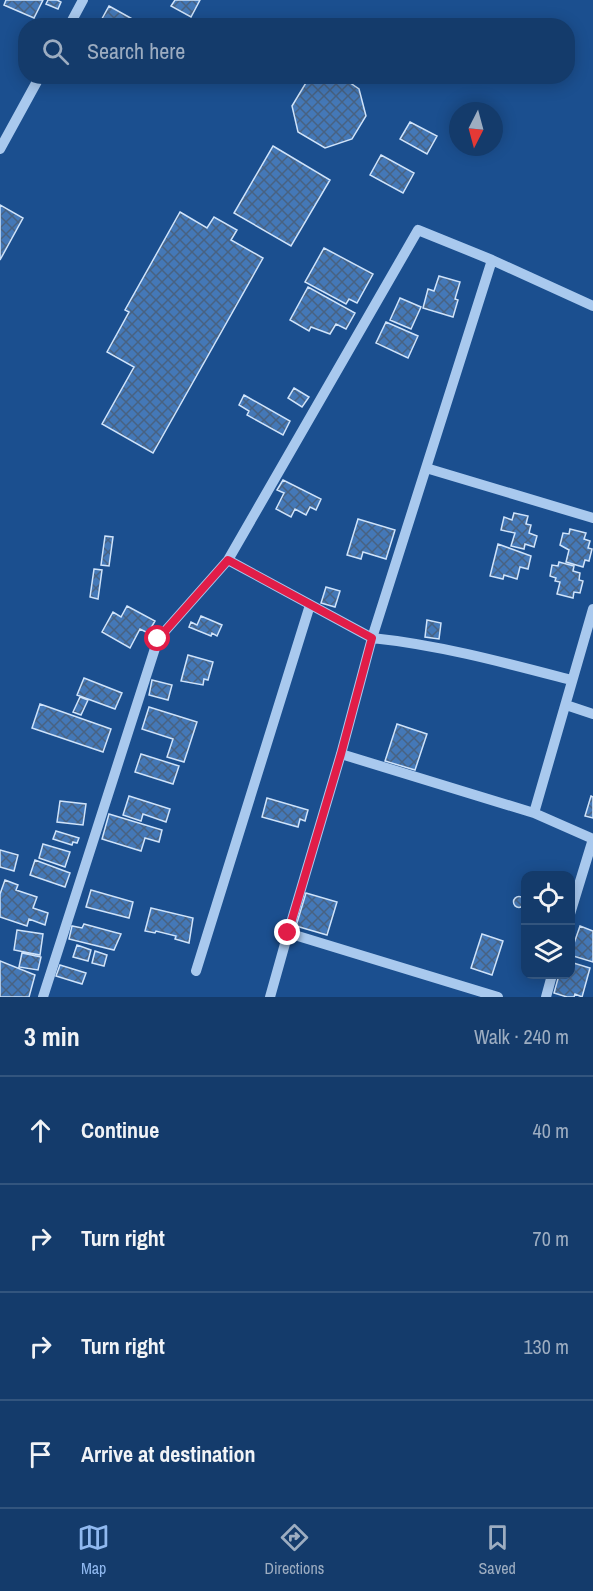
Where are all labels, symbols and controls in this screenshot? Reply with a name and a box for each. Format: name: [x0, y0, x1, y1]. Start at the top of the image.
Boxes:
search box: [18, 18, 575, 84]
icon: search: [39, 35, 72, 68]
text: Search here: [87, 36, 185, 66]
north arrow: [449, 102, 503, 156]
route start: [144, 625, 170, 651]
map controls: [521, 871, 575, 979]
button: locate: [521, 871, 575, 925]
route end: [274, 919, 300, 945]
button: layers: [521, 925, 575, 979]
text: 3 min: [24, 1019, 80, 1054]
text: Walk · 240 m: [474, 1023, 569, 1050]
icon: ahead: [24, 1114, 57, 1147]
text: Continue: [81, 1115, 159, 1145]
text: 40 m: [533, 1117, 569, 1144]
icon: right: [24, 1222, 57, 1255]
text: Turn right: [81, 1223, 165, 1253]
text: 70 m: [533, 1225, 569, 1252]
icon: right: [24, 1330, 57, 1363]
text: Turn right: [81, 1331, 165, 1361]
text: 130 m: [523, 1333, 569, 1360]
icon: arrive: [24, 1438, 57, 1471]
text: Arrive at destination: [81, 1439, 255, 1469]
tab: Map: [77, 1521, 110, 1579]
tab: Directions: [264, 1521, 324, 1579]
tab: Saved: [479, 1521, 516, 1579]

